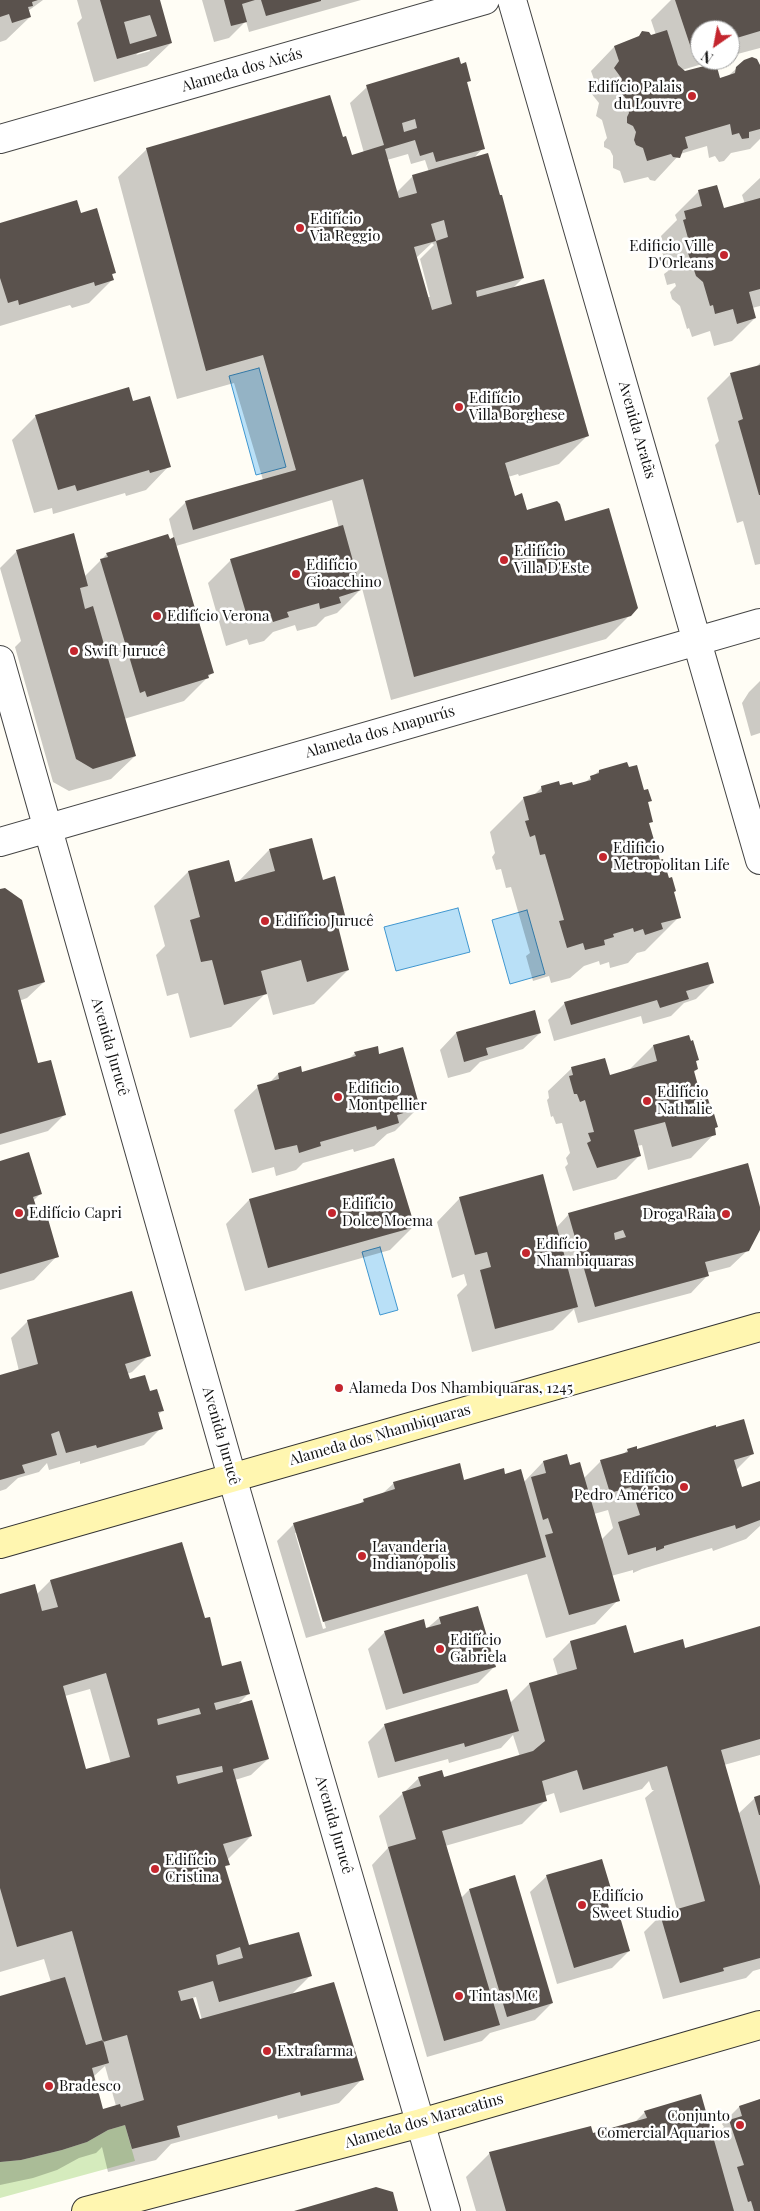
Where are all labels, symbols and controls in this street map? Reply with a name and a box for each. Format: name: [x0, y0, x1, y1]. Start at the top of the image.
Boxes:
north arrow: [690, 20, 740, 70]
street label: Alameda dos Aicás: [180, 44, 304, 96]
text: N: [698, 46, 717, 68]
place label: Edifício Palais du Louvre: [588, 78, 682, 113]
marker: Edifício Palais du Louvre: [686, 90, 698, 102]
place label: Edifício Via Reggio: [310, 210, 380, 245]
marker: Edifício Via Reggio: [294, 222, 306, 234]
place label: Edificio Ville D'Orleans: [629, 237, 714, 272]
marker: Edificio Ville D'Orleans: [718, 249, 730, 261]
street label: Avenida Aratãs: [614, 379, 660, 481]
place label: Edifício Villa Borghese: [469, 389, 565, 424]
marker: Edifício Villa Borghese: [453, 401, 465, 413]
place label: Edifício Villa D'Este: [514, 542, 590, 577]
marker: Edifício Villa D'Este: [498, 554, 510, 566]
place label: Edifício Gioacchino: [306, 556, 382, 591]
marker: Edifício Gioacchino: [290, 568, 302, 580]
place label: Edifício Verona: [167, 607, 269, 625]
marker: Edifício Verona: [151, 610, 163, 622]
place label: Swift Jurucê: [84, 642, 166, 660]
marker: Swift Jurucê: [68, 645, 80, 657]
street label: Alameda dos Anapurús: [303, 702, 457, 762]
place label: Edificio Metropolitan Life: [613, 839, 730, 874]
marker: Edificio Metropolitan Life: [597, 851, 609, 863]
place label: Edifício Jurucê: [275, 912, 374, 930]
marker: Edifício Jurucê: [259, 915, 271, 927]
street label: Avenida Jurucê: [87, 996, 133, 1098]
place label: Edificio Montpellier: [348, 1079, 427, 1114]
place label: Edifício Nathalie: [657, 1083, 713, 1118]
marker: Edificio Montpellier: [332, 1091, 344, 1103]
marker: Edifício Nathalie: [641, 1095, 653, 1107]
place label: Edifício Dolce Moema: [342, 1195, 433, 1230]
place label: Edifício Capri: [29, 1204, 122, 1222]
place label: Droga Raia: [643, 1205, 716, 1223]
marker: Edifício Capri: [13, 1207, 25, 1219]
marker: Edifício Dolce Moema: [326, 1207, 338, 1219]
marker: Droga Raia: [720, 1208, 732, 1220]
place label: Edifício Nhambiquaras: [536, 1235, 634, 1270]
marker: Edifício Nhambiquaras: [520, 1247, 532, 1259]
place label: Alameda Dos Nhambiquaras, 1245: [349, 1379, 573, 1397]
marker: Alameda Dos Nhambiquaras, 1245: [333, 1382, 345, 1394]
street label: Avenida Jurucê: [198, 1385, 244, 1487]
street label: Alameda dos Nhambiquaras: [287, 1400, 473, 1470]
place label: Edifício Pedro Américo: [574, 1469, 674, 1504]
marker: Edifício Pedro Américo: [678, 1481, 690, 1493]
place label: Lavanderia Indianópolis: [372, 1538, 456, 1573]
marker: Lavanderia Indianópolis: [356, 1550, 368, 1562]
place label: Edifício Gabriela: [450, 1631, 507, 1666]
marker: Edifício Gabriela: [434, 1643, 446, 1655]
street label: Avenida Jurucê: [311, 1774, 357, 1876]
place label: Edifício Cristina: [165, 1851, 219, 1886]
marker: Edifício Cristina: [149, 1863, 161, 1875]
place label: Edifício Sweet Studio: [592, 1887, 679, 1922]
marker: Edifício Sweet Studio: [576, 1899, 588, 1911]
place label: Tintas MC: [469, 1987, 538, 2005]
marker: Tintas MC: [453, 1990, 465, 2002]
place label: Extrafarma: [277, 2042, 353, 2060]
marker: Extrafarma: [261, 2045, 273, 2057]
place label: Bradesco: [59, 2077, 121, 2095]
marker: Bradesco: [43, 2080, 55, 2092]
street label: Alameda dos Maracatins: [343, 2090, 505, 2152]
place label: Conjunto Comercial Aquarios: [597, 2107, 730, 2142]
marker: Conjunto Comercial Aquarios: [734, 2119, 746, 2131]

